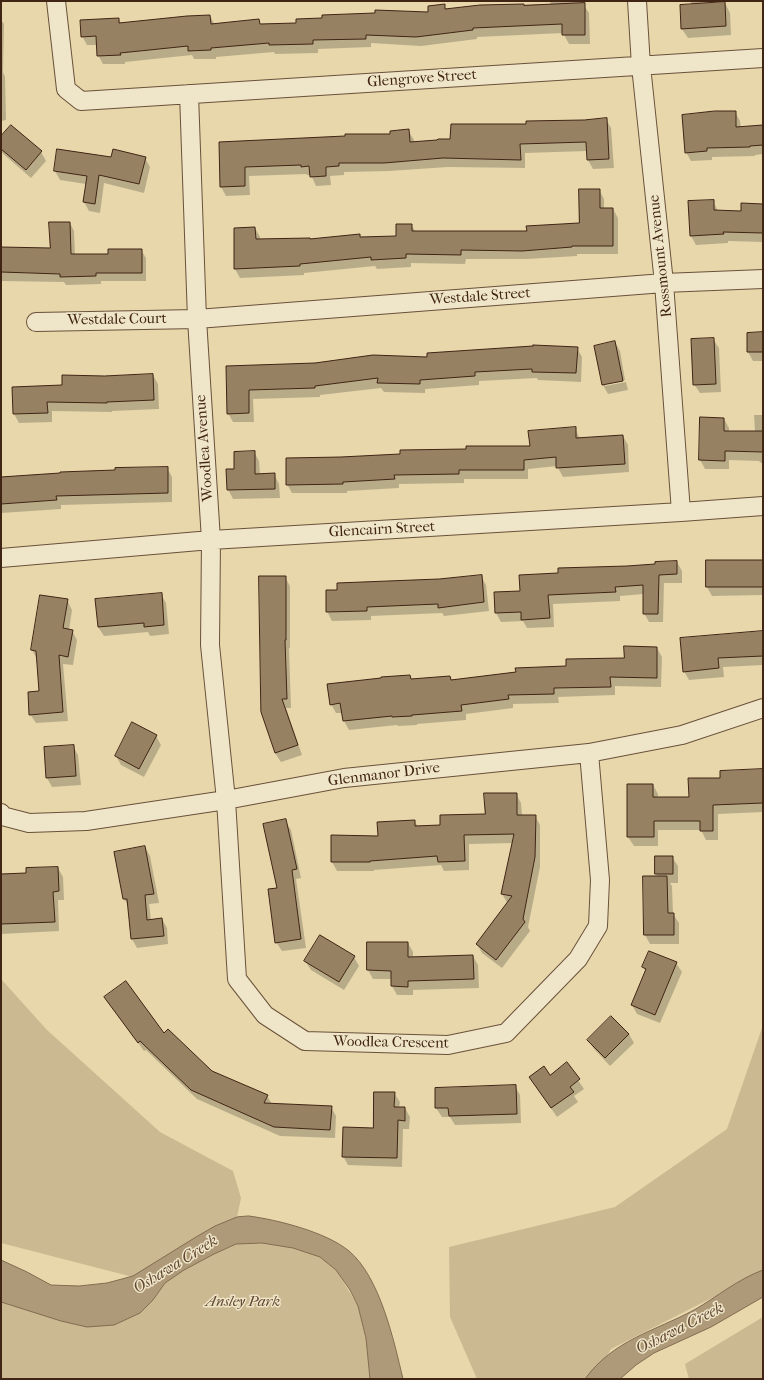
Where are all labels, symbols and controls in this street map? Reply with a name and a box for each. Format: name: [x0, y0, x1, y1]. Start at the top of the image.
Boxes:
street label: Glengrove Street: [367, 66, 477, 92]
street label: Rossmount Avenue: [646, 194, 676, 318]
street label: Westdale Street: [429, 284, 531, 310]
street label: Westdale Court: [67, 310, 167, 330]
street label: Woodlea Avenue: [192, 394, 218, 502]
street label: Glencairn Street: [328, 518, 436, 542]
street label: Glenmanor Drive: [327, 759, 441, 791]
street label: Woodlea Crescent: [333, 1033, 449, 1053]
water label: Oshawa Creek: [130, 1231, 222, 1299]
park label: Ansley Park: [206, 1293, 280, 1311]
water label: Oshawa Creek: [633, 1299, 727, 1359]

